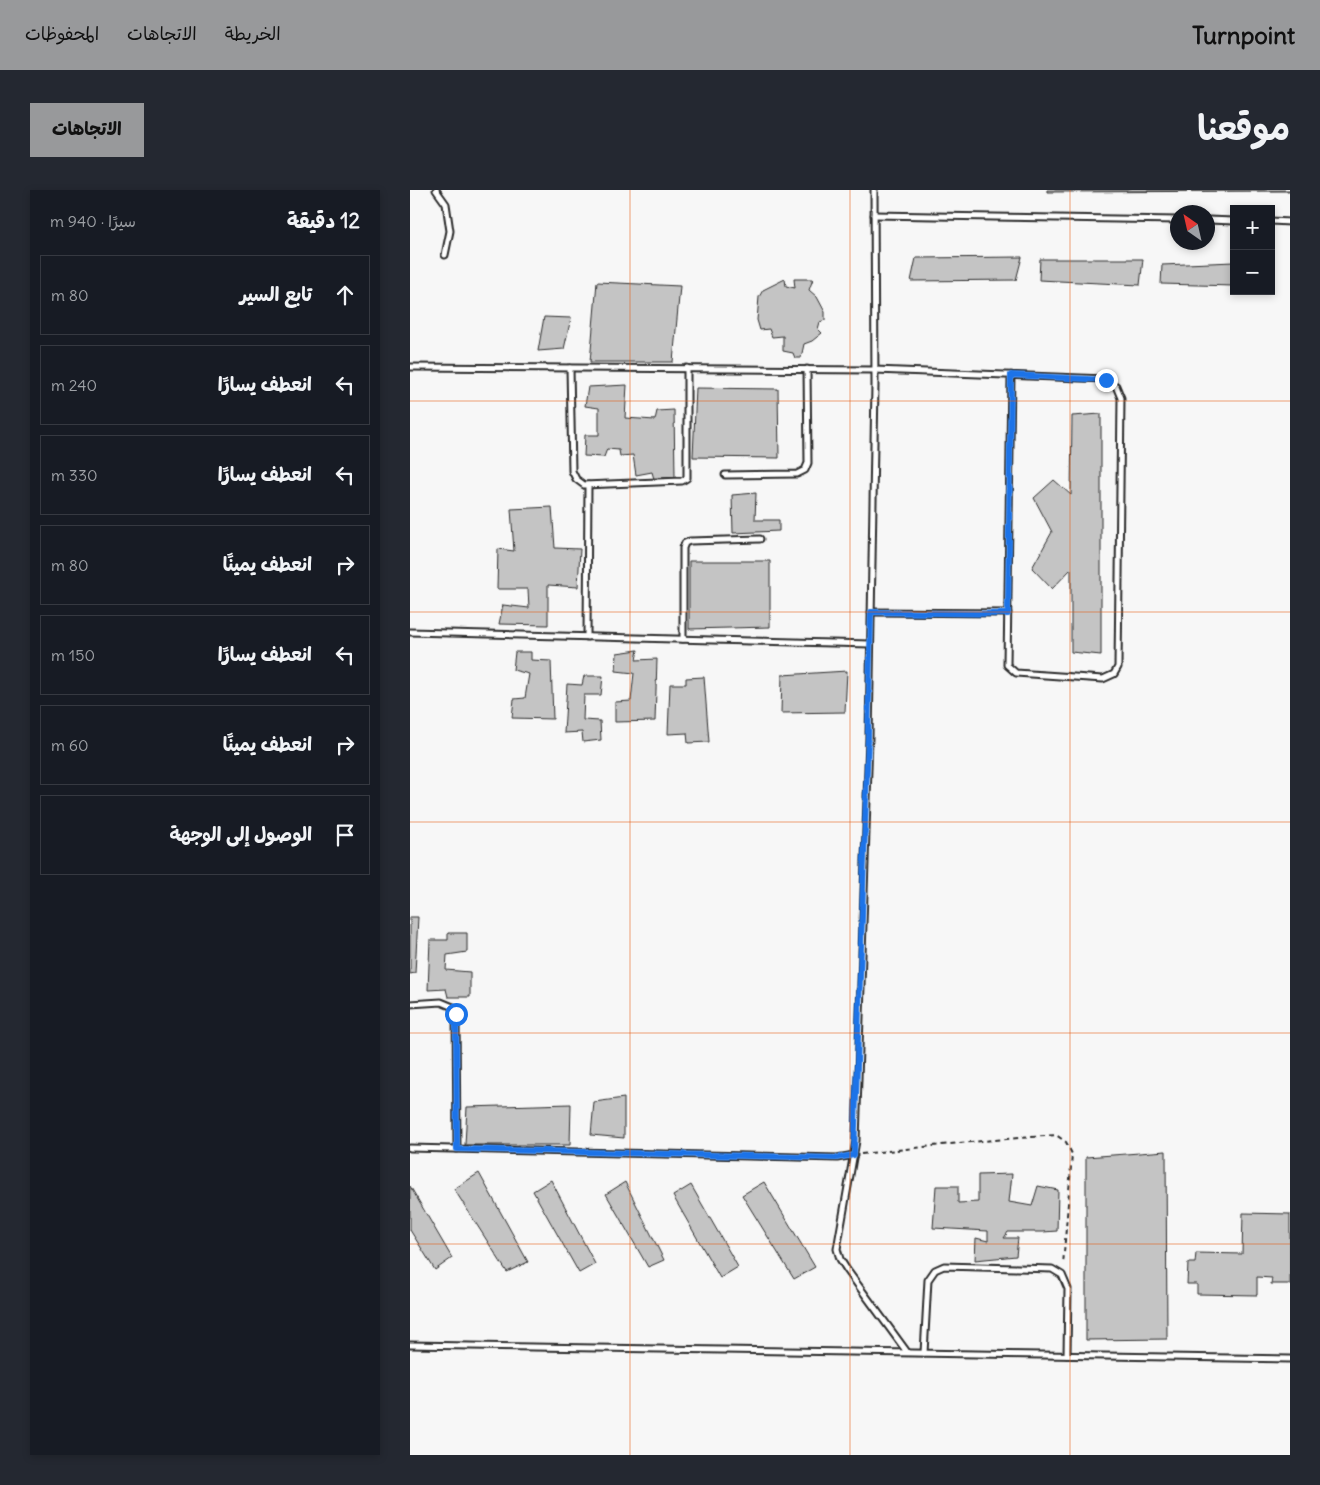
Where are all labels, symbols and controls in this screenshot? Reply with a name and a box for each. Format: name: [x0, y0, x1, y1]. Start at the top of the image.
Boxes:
text: Turnpoint: [1192, 20, 1295, 50]
text: المحفوظات: [25, 22, 99, 45]
text: الاتجاهات: [127, 22, 197, 45]
text: الخريطة: [225, 22, 281, 45]
button: الاتجاهات: [30, 103, 144, 157]
text: موقعنا: [1197, 105, 1290, 149]
north arrow: [1170, 205, 1215, 250]
map controls: [1230, 205, 1275, 295]
button: +: [1230, 205, 1275, 250]
text: 12 دقيقة: [287, 207, 360, 234]
text: سيرًا · 940 m: [50, 211, 136, 231]
button: −: [1230, 250, 1275, 295]
icon: ahead: [331, 281, 359, 309]
text: تابع السير: [240, 282, 312, 306]
text: 80 m: [51, 285, 89, 305]
route end: [1095, 369, 1118, 392]
icon: left: [331, 371, 359, 399]
text: انعطف يسارًا: [218, 372, 312, 396]
text: 240 m: [51, 375, 97, 395]
icon: left: [331, 461, 359, 489]
text: انعطف يسارًا: [218, 462, 312, 486]
text: 330 m: [51, 465, 98, 485]
icon: right: [331, 551, 359, 579]
text: انعطف يمينًا: [223, 552, 312, 576]
text: 80 m: [51, 555, 89, 575]
icon: left: [331, 641, 359, 669]
text: انعطف يسارًا: [218, 642, 312, 666]
text: 150 m: [51, 645, 95, 665]
icon: right: [331, 731, 359, 759]
text: انعطف يمينًا: [223, 732, 312, 756]
text: 60 m: [51, 735, 89, 755]
icon: arrive: [331, 821, 359, 849]
text: الوصول إلى الوجهة: [169, 822, 312, 846]
route start: [445, 1003, 468, 1026]

